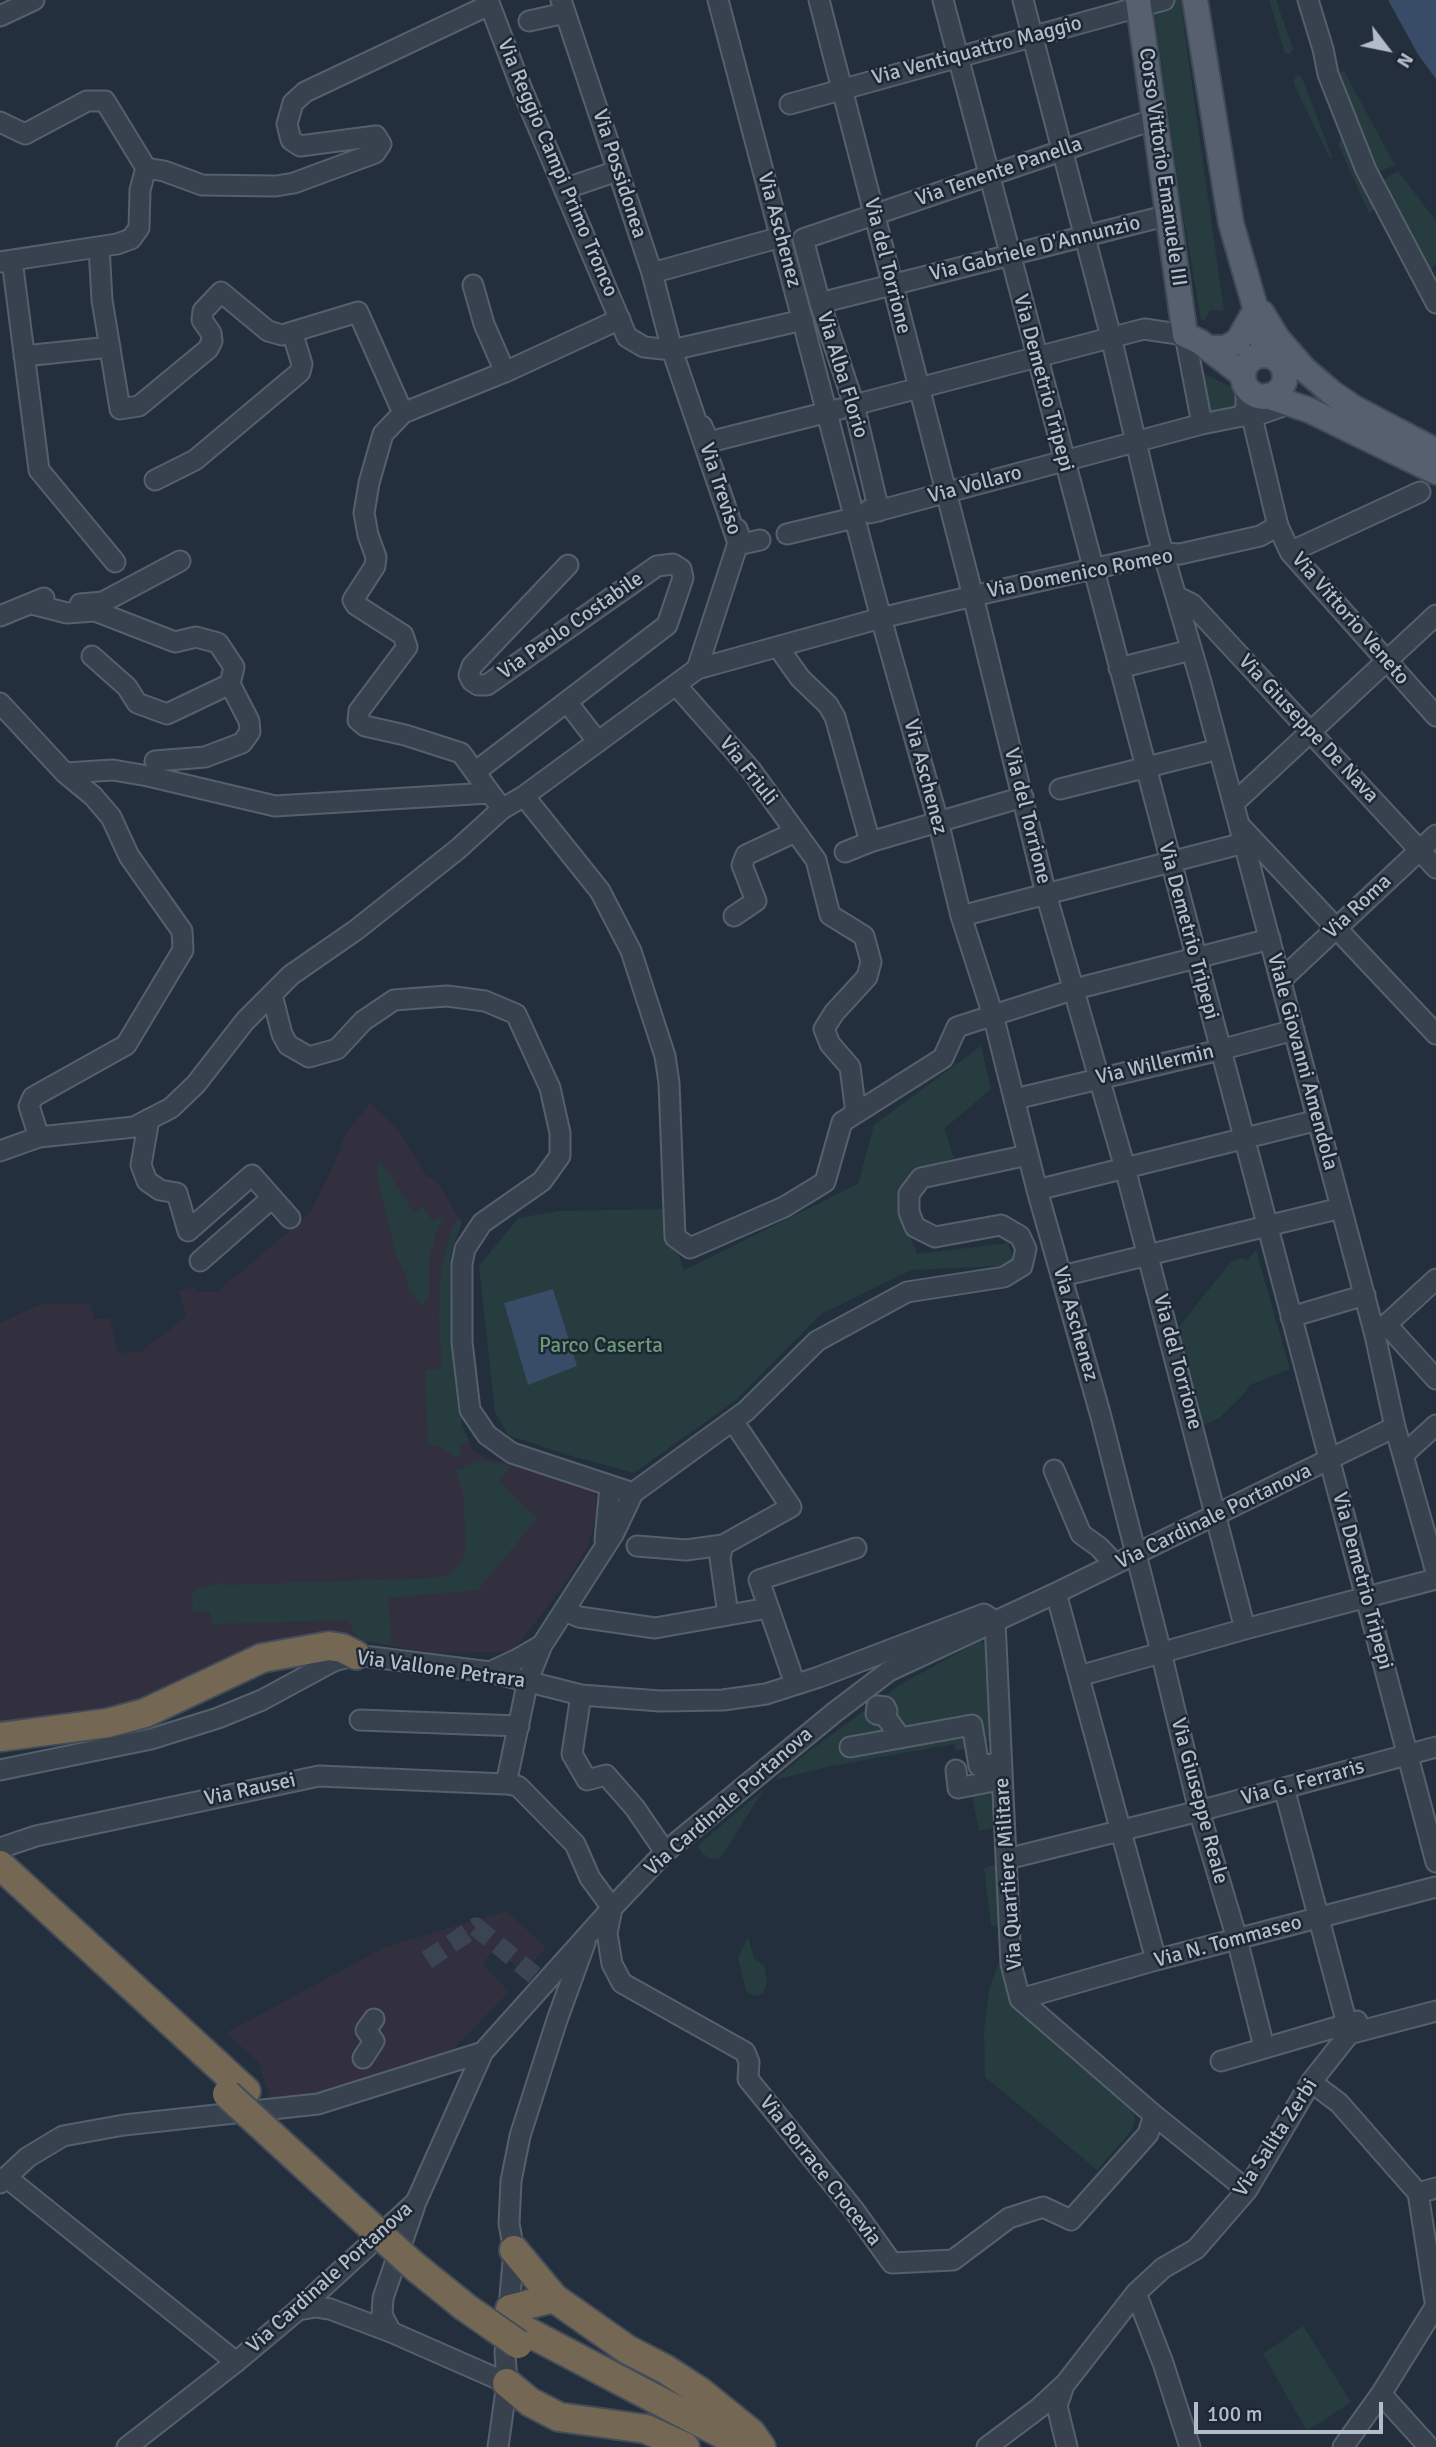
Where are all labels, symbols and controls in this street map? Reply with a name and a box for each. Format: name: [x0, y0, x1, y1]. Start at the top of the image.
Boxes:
street label: Via Ventiquattro Maggio: [869, 11, 1085, 91]
north arrow: [1352, 14, 1422, 84]
street label: Via Reggio Campi Primo Tronco: [491, 35, 623, 301]
street label: Corso Vittorio Emanuele III: [1133, 46, 1191, 288]
text: N: [1391, 48, 1418, 72]
street label: Via Possidonea: [586, 106, 652, 242]
street label: Via Tenente Panella: [912, 132, 1086, 212]
street label: Via Aschenez: [752, 170, 806, 290]
street label: Via del Torrione: [858, 195, 916, 337]
street label: Via Gabriele D'Annunzio: [927, 211, 1143, 287]
street label: Via Demetrio Tripepi: [1007, 292, 1079, 474]
street label: Via Alba Florio: [811, 309, 873, 441]
street label: Via Treviso: [693, 440, 747, 538]
street label: Via Vollaro: [925, 460, 1025, 510]
street label: Via Domenico Romeo: [985, 544, 1175, 604]
street label: Via Vittorio Veneto: [1286, 548, 1414, 690]
street label: Via Paolo Costabile: [494, 567, 648, 685]
street label: Via Giuseppe De Nava: [1233, 649, 1383, 809]
street label: Via Aschenez: [898, 717, 952, 837]
street label: Via Friuli: [713, 732, 783, 810]
street label: Via del Torrione: [998, 745, 1056, 887]
street label: Via Demetrio Tripepi: [1152, 840, 1224, 1022]
street label: Via Roma: [1319, 869, 1397, 945]
street label: Viale Giovanni Amendola: [1261, 951, 1343, 1173]
street label: Via Willermin: [1093, 1039, 1217, 1091]
street label: Via Aschenez: [1047, 1264, 1103, 1384]
street label: Via del Torrione: [1147, 1291, 1207, 1433]
park label: Parco Caserta: [539, 1333, 663, 1359]
street label: Via Cardinale Portanova: [1112, 1459, 1316, 1575]
street label: Via Demetrio Tripepi: [1326, 1490, 1398, 1672]
street label: Via Vallone Petrara: [355, 1646, 527, 1694]
street label: Via Giuseppe Reale: [1165, 1715, 1233, 1887]
street label: Via Cardinale Portanova: [640, 1722, 818, 1882]
street label: Via G. Ferraris: [1239, 1754, 1367, 1812]
street label: Via Rausei: [202, 1768, 298, 1812]
street label: Via Quartiere Militare: [990, 1777, 1028, 1971]
street label: Via N. Tommaseo: [1151, 1910, 1305, 1974]
street label: Via Salita Zerbi: [1228, 2074, 1324, 2202]
street label: Via Borrace Crocevia: [753, 2091, 887, 2251]
street label: Via Cardinale Portanova: [242, 2197, 418, 2359]
scale bar: [1198, 2388, 1387, 2432]
text: 100 m: [1207, 2401, 1262, 2427]

